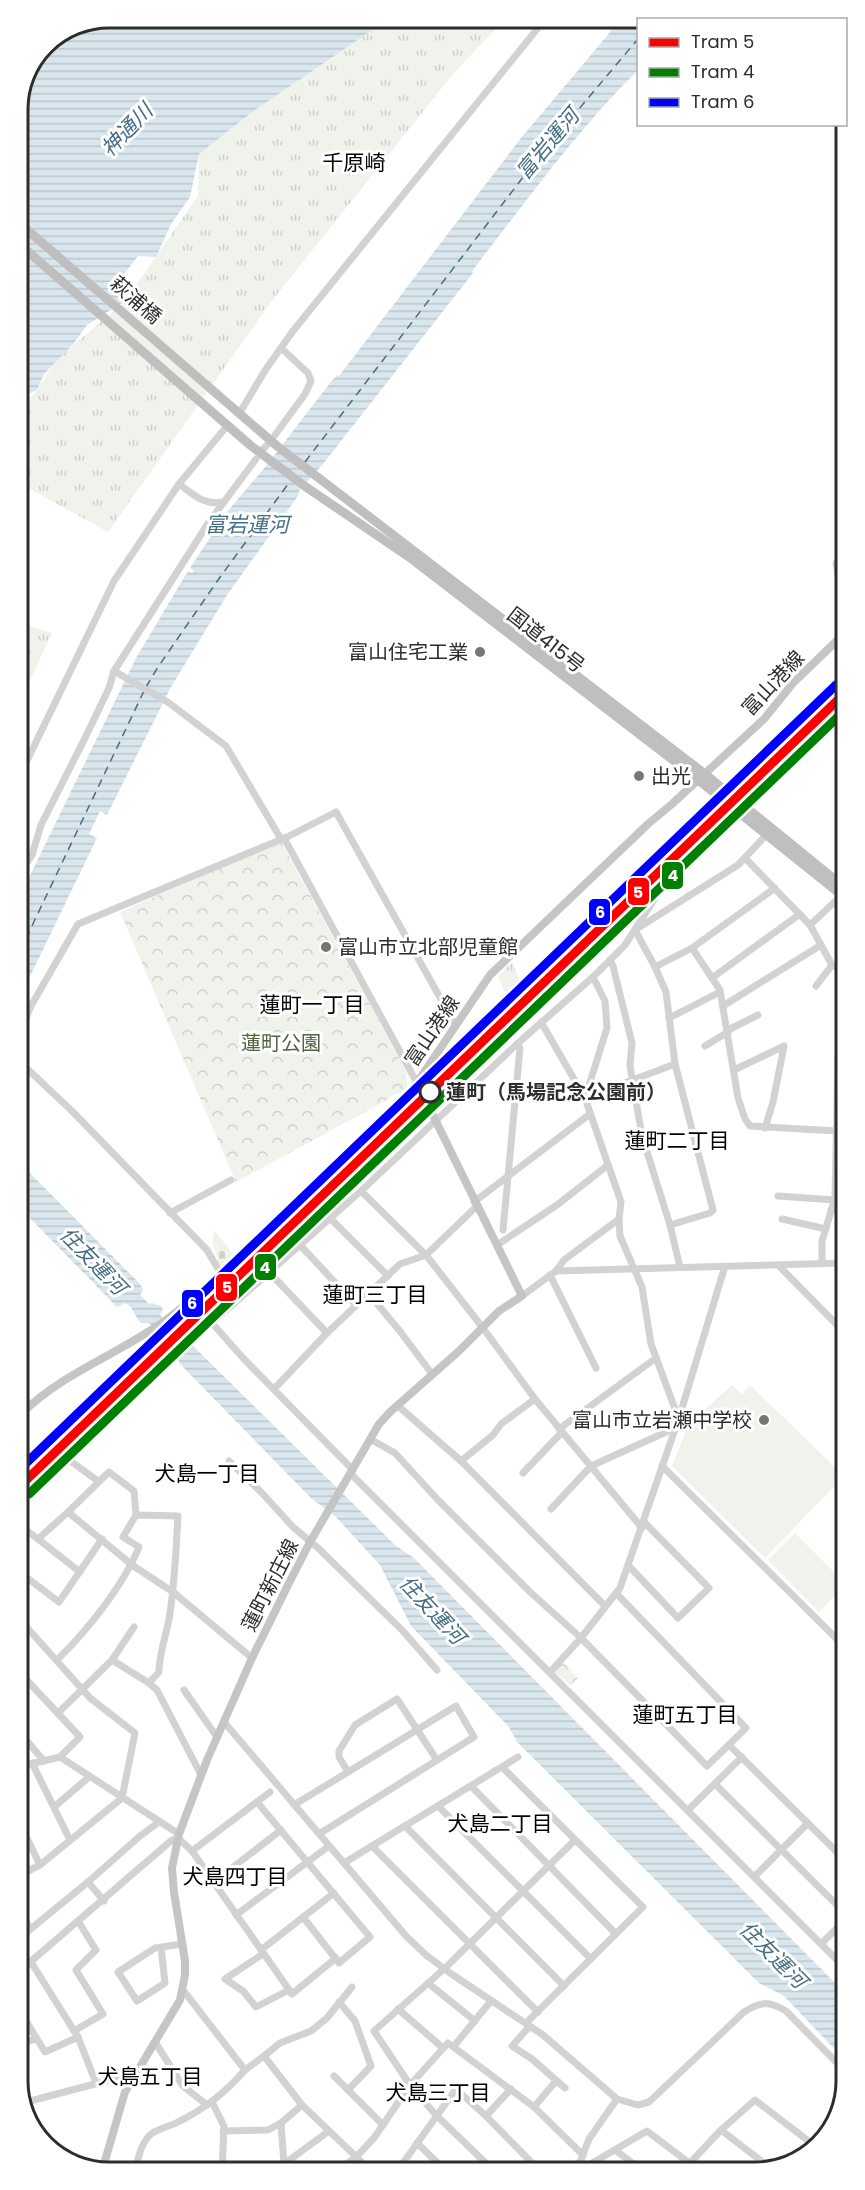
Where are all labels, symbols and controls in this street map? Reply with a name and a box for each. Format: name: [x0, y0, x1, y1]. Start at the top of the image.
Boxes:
legend: [637, 18, 847, 126]
text: Tram 5: [691, 29, 754, 54]
text: Tram 4: [691, 59, 754, 84]
text: Tram 6: [691, 89, 754, 114]
water label: 神通川: [94, 95, 160, 162]
water label: 富岩運河: [510, 99, 588, 185]
district label: 千原崎: [323, 148, 386, 177]
street label: 萩浦橋: [104, 270, 168, 330]
water label: 富岩運河: [205, 510, 293, 539]
street label: 国道415号: [501, 601, 591, 679]
place label: 富山住宅工業: [348, 638, 468, 666]
street label: 富山港線: [735, 644, 811, 722]
marker: 富山住宅工業: [473, 645, 487, 659]
place label: 出光: [651, 762, 691, 790]
marker: 出光: [632, 769, 646, 783]
line badge: 4: [661, 861, 684, 890]
text: 4: [668, 864, 679, 887]
line badge: 5: [627, 877, 650, 906]
text: 5: [633, 881, 643, 904]
line badge: 6: [588, 898, 611, 926]
text: 6: [595, 901, 605, 924]
place label: 富山市立北部児童館: [338, 933, 518, 961]
marker: 富山市立北部児童館: [319, 940, 333, 954]
district label: 蓮町一丁目: [260, 990, 365, 1019]
street label: 富山港線: [398, 990, 466, 1072]
park label: 蓮町公園: [241, 1029, 321, 1057]
place label: 蓮町（馬場記念公園前）: [446, 1078, 666, 1106]
marker: 蓮町（馬場記念公園前）: [419, 1081, 441, 1103]
district label: 蓮町二丁目: [625, 1126, 730, 1155]
water label: 住友運河: [54, 1220, 136, 1304]
line badge: 4: [254, 1253, 277, 1281]
text: 4: [260, 1256, 271, 1279]
line badge: 5: [215, 1273, 238, 1302]
text: 5: [222, 1276, 232, 1299]
district label: 蓮町三丁目: [323, 1280, 428, 1309]
line badge: 6: [181, 1289, 204, 1318]
text: 6: [187, 1292, 197, 1315]
place label: 富山市立岩瀬中学校: [572, 1406, 752, 1434]
marker: 富山市立岩瀬中学校: [757, 1413, 771, 1427]
district label: 犬島一丁目: [155, 1459, 260, 1488]
street label: 蓮町新庄線: [235, 1534, 305, 1636]
water label: 住友運河: [393, 1569, 474, 1653]
district label: 蓮町五丁目: [633, 1700, 738, 1729]
district label: 犬島二丁目: [448, 1809, 553, 1838]
district label: 犬島四丁目: [183, 1862, 288, 1891]
water label: 住友運河: [733, 1915, 816, 1997]
district label: 犬島五丁目: [98, 2062, 203, 2091]
district label: 犬島三丁目: [386, 2078, 491, 2107]

